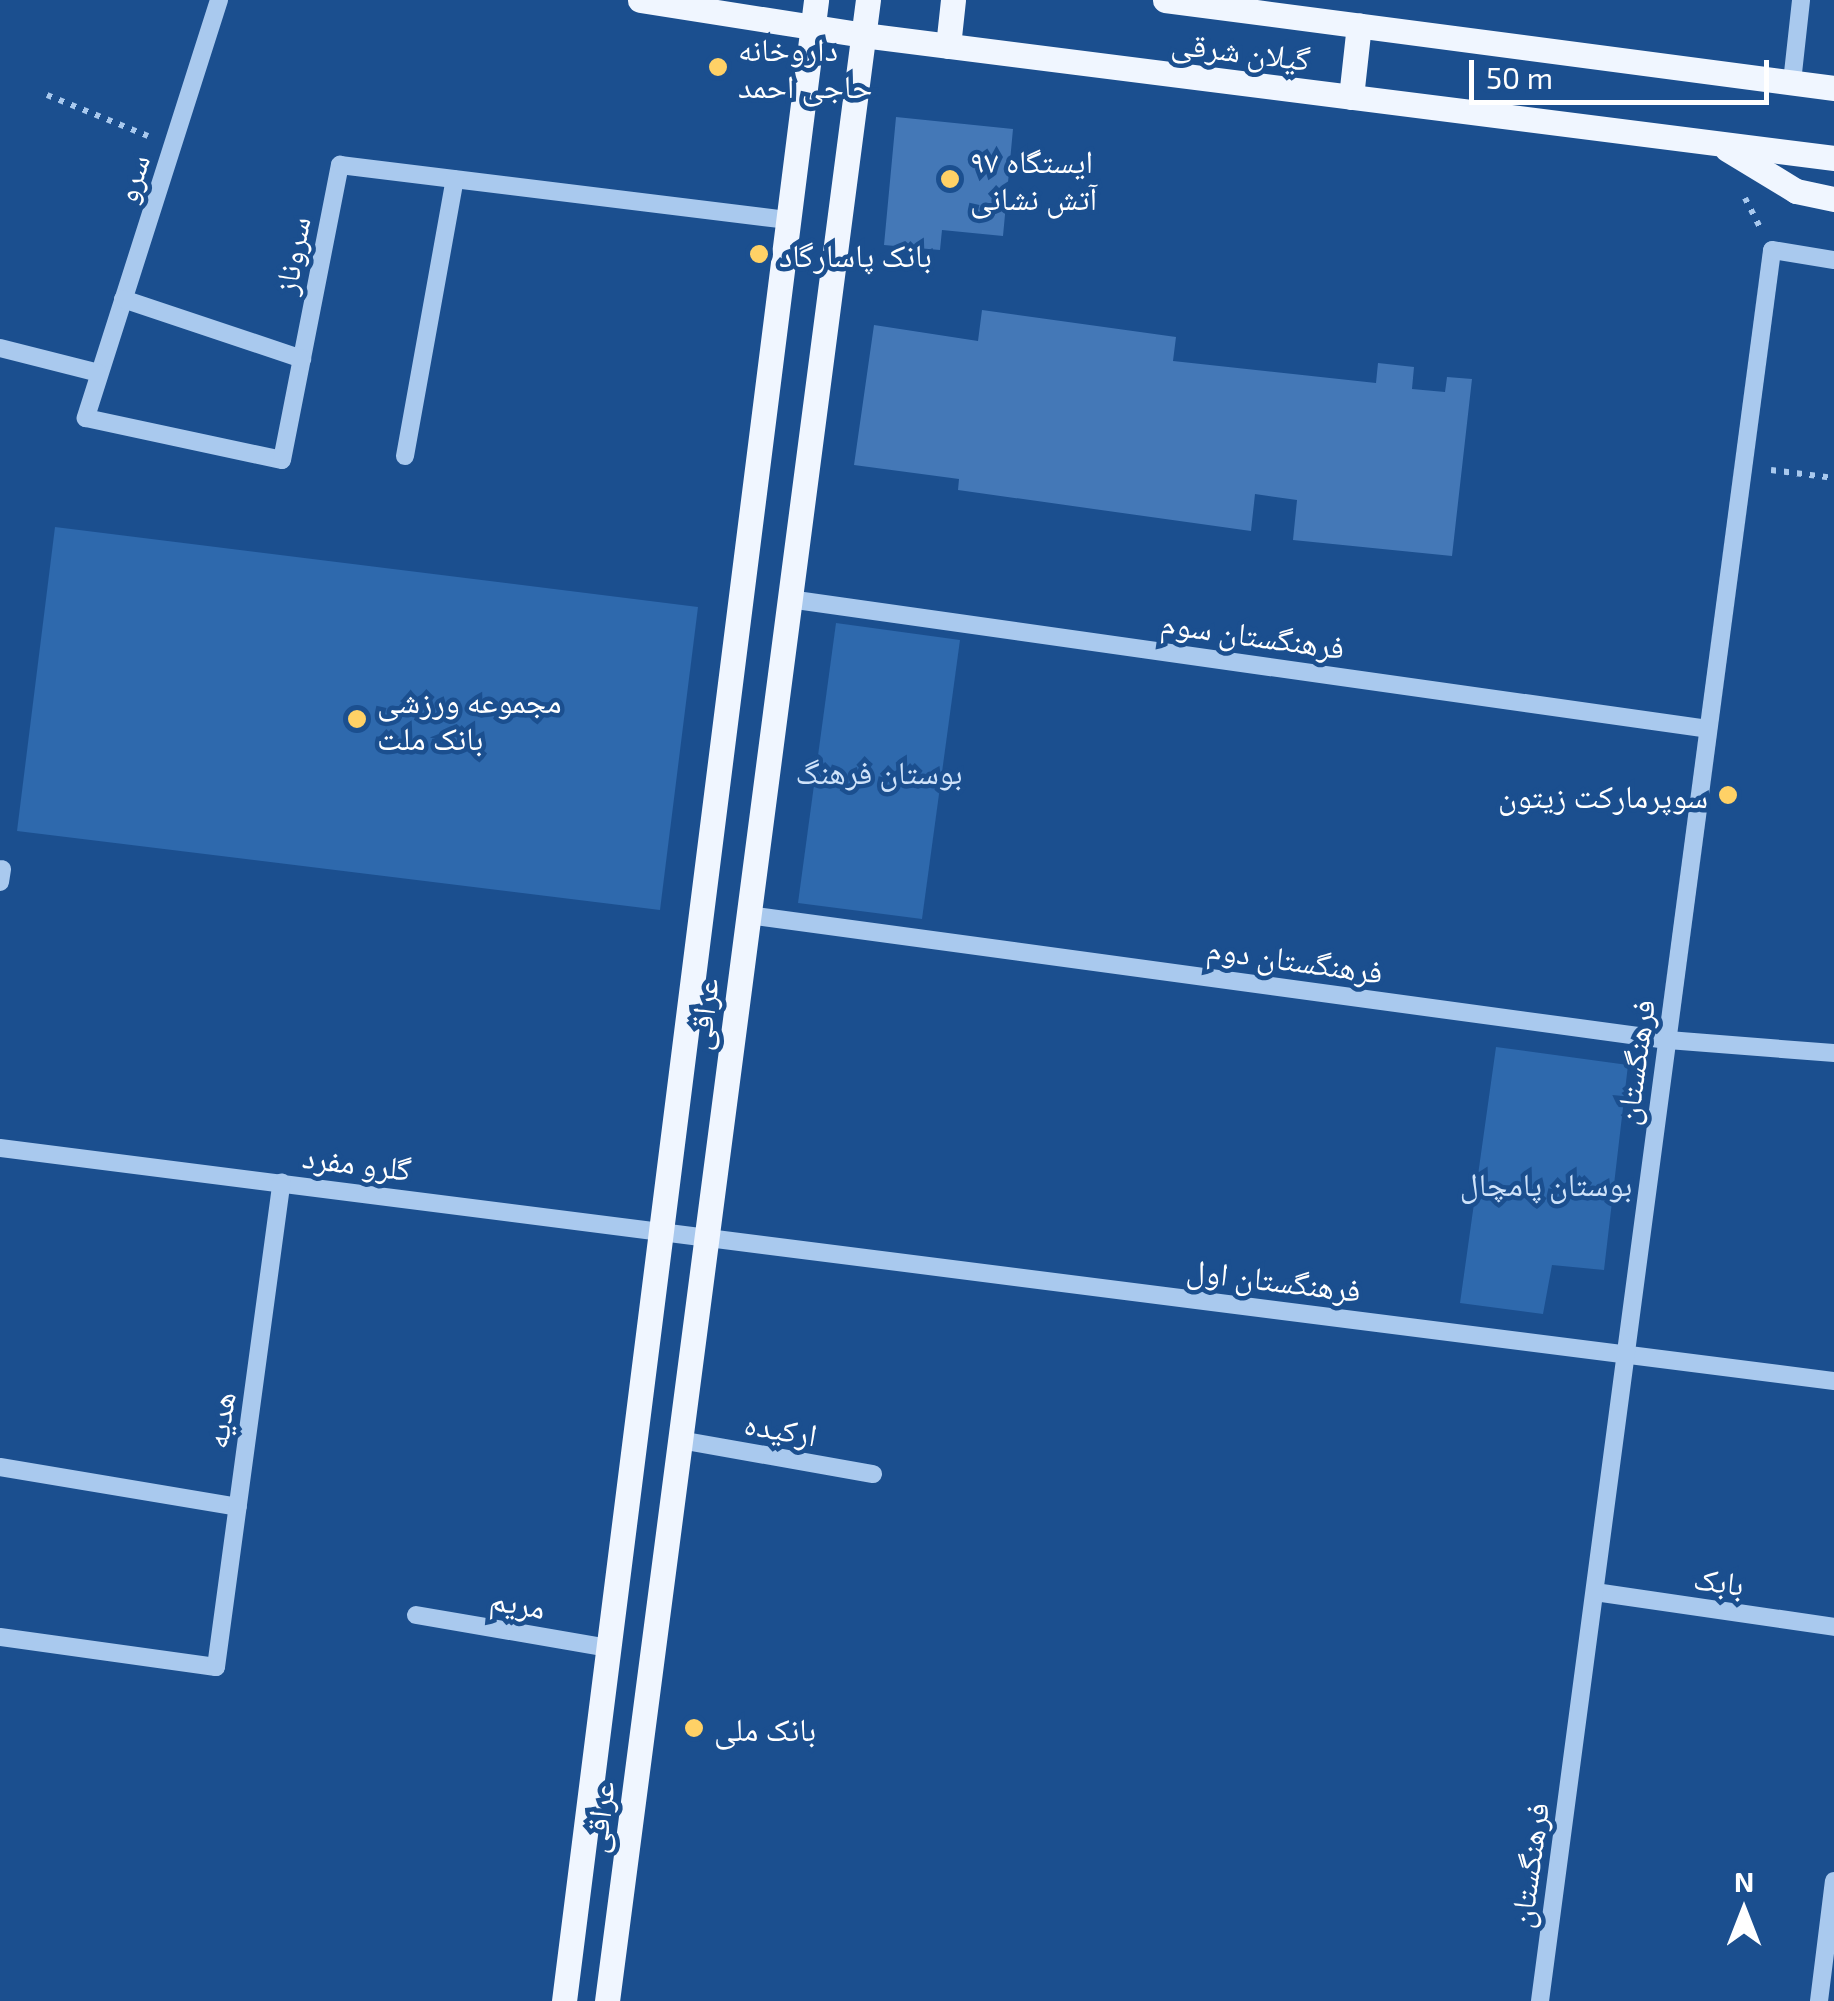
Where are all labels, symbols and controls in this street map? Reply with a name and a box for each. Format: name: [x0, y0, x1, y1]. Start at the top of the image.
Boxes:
street label: گیلان شرقی: [1169, 22, 1313, 78]
place label: داروخانه حاجی احمد: [738, 30, 872, 105]
scale bar: [1474, 40, 1774, 102]
marker: داروخانه حاجی احمد: [707, 56, 729, 78]
text: 50 m: [1486, 59, 1553, 95]
place label: ایستگاه ۹۷ آتش نشانی: [970, 142, 1097, 217]
street label: سرو: [105, 149, 157, 207]
marker: ایستگاه ۹۷ آتش نشانی: [939, 168, 961, 190]
street label: سروناز: [265, 213, 317, 297]
place label: بانک پاسارگاد: [779, 235, 932, 273]
marker: بانک پاسارگاد: [748, 243, 770, 265]
street label: فرهنگستان سوم: [1159, 602, 1347, 666]
place label: مجموعه ورزشی بانک ملت: [377, 682, 562, 757]
marker: مجموعه ورزشی بانک ملت: [346, 708, 368, 730]
park label: بوستان فرهنگ: [795, 752, 963, 790]
place label: سوپرمارکت زیتون: [1498, 776, 1708, 814]
marker: سوپرمارکت زیتون: [1717, 784, 1739, 806]
street label: فرهنگستان دوم: [1205, 928, 1385, 990]
street label: عراقی: [679, 976, 725, 1052]
street label: فرهنگستان: [1606, 997, 1662, 1127]
street label: گلرو مفرد: [300, 1136, 414, 1188]
park label: بوستان پامچال: [1460, 1164, 1632, 1202]
street label: فرهنگستان اول: [1185, 1249, 1363, 1309]
street label: هدیه: [196, 1389, 242, 1451]
street label: ارکیده: [742, 1403, 820, 1453]
street label: بابک: [1691, 1557, 1747, 1603]
street label: مریم: [487, 1578, 549, 1626]
place label: بانک ملی: [714, 1709, 816, 1747]
marker: بانک ملی: [683, 1717, 705, 1739]
street label: عراقی: [575, 1779, 621, 1855]
street label: فرهنگستان: [1500, 1800, 1556, 1930]
north arrow: [1694, 1861, 1794, 1961]
text: N: [1734, 1864, 1754, 1898]

